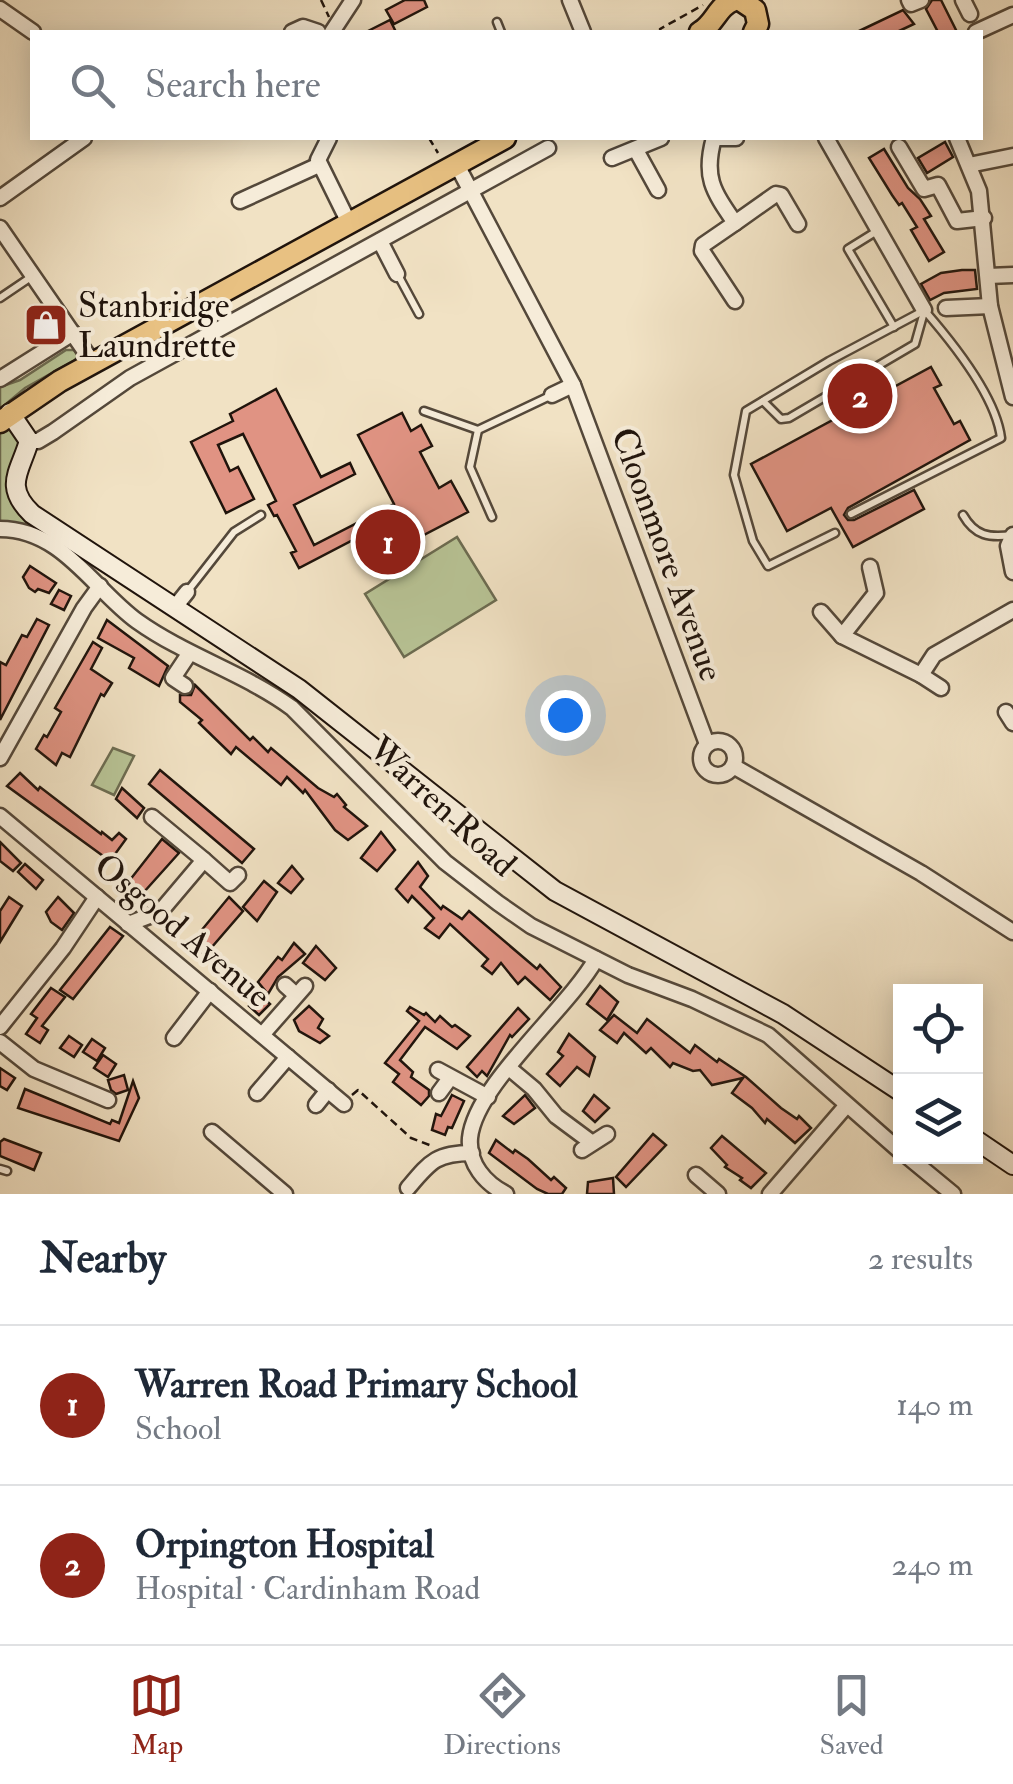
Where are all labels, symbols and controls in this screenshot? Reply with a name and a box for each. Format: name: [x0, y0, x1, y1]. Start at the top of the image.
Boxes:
search box: [30, 30, 983, 140]
icon: search: [65, 58, 120, 113]
text: Search here: [145, 61, 321, 109]
place label: Stanbridge Laundrette: [78, 284, 236, 368]
shop icon: Stanbridge Laundrette: [23, 302, 69, 348]
pin: 2: [828, 358, 892, 434]
street label: Cloonmore Avenue: [601, 422, 733, 687]
pin: 1: [356, 504, 420, 580]
your location: [540, 690, 591, 741]
street label: Warren Road: [359, 726, 525, 886]
street label: Osgood Avenue: [85, 844, 280, 1017]
map controls: [893, 984, 983, 1164]
button: locate: [893, 984, 983, 1074]
button: layers: [893, 1074, 983, 1164]
text: Nearby: [40, 1233, 166, 1285]
text: 2 results: [868, 1239, 973, 1279]
text: Warren Road Primary School: [135, 1361, 578, 1409]
text: 1: [67, 1385, 78, 1425]
text: 140 m: [896, 1385, 973, 1425]
text: School: [135, 1409, 221, 1449]
text: Orpington Hospital: [135, 1521, 434, 1569]
text: 2: [64, 1545, 81, 1585]
text: 240 m: [892, 1545, 973, 1585]
text: Hospital · Cardinham Road: [135, 1569, 480, 1609]
tab: Map: [129, 1668, 184, 1763]
tab: Directions: [443, 1668, 561, 1763]
tab: Saved: [820, 1668, 884, 1763]

